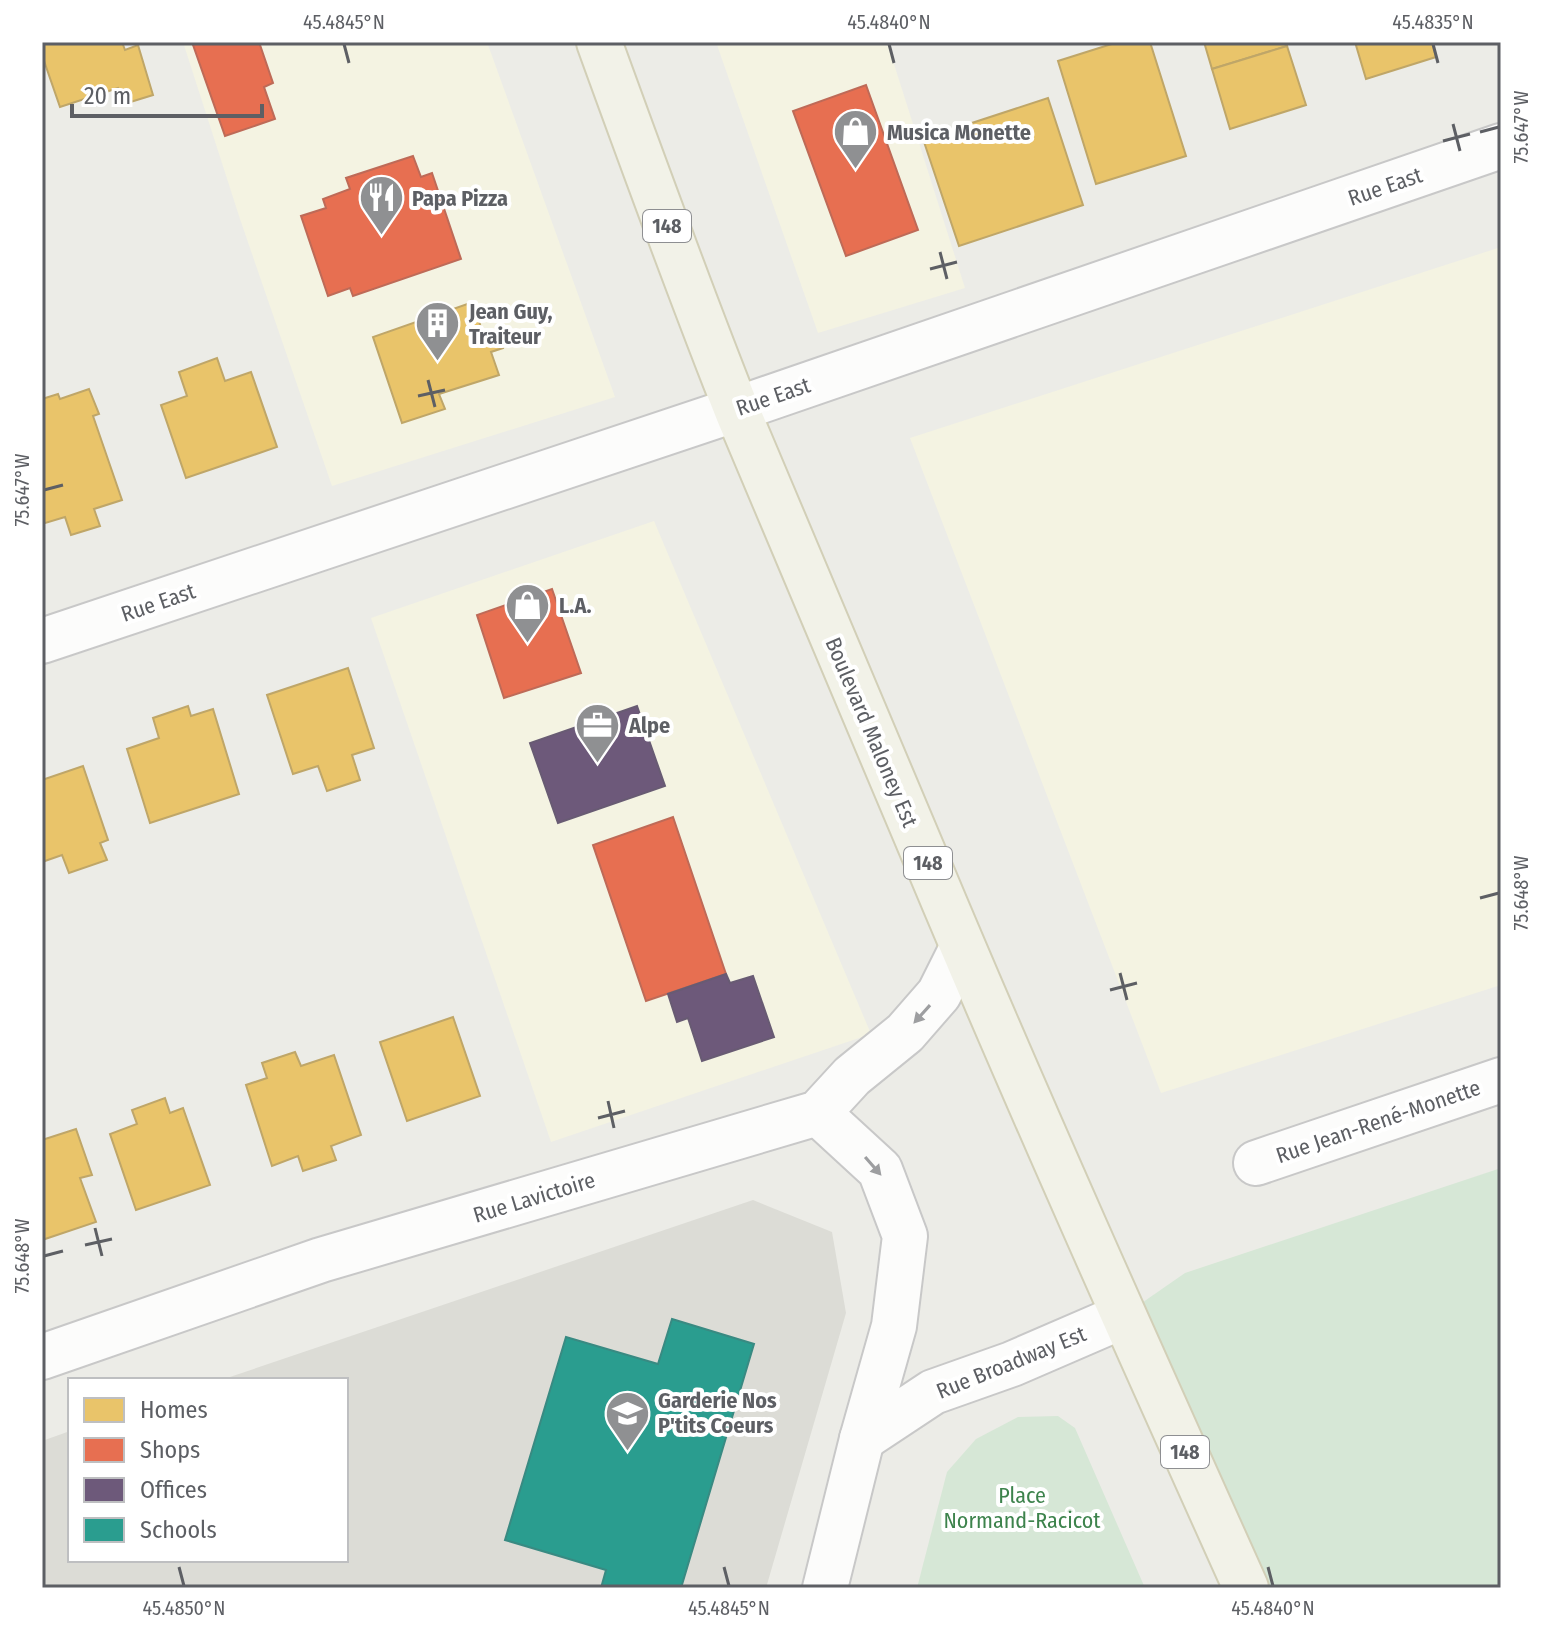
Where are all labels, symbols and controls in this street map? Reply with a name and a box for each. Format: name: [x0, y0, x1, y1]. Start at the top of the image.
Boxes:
text: 45.4845°N: [303, 10, 385, 34]
text: 45.4840°N: [847, 10, 931, 34]
text: 45.4835°N: [1392, 10, 1474, 34]
scale bar: [72, 68, 262, 118]
text: 20 m: [84, 82, 131, 110]
text: 75.647°W: [1509, 91, 1533, 163]
shop icon: Musica Monette: [832, 108, 880, 171]
place label: Musica Monette: [887, 119, 1031, 146]
street label: Rue East: [1344, 161, 1427, 212]
restaurant icon: Papa Pizza: [357, 174, 405, 237]
place label: Papa Pizza: [412, 185, 508, 212]
road number: 148: [643, 210, 691, 242]
place label: Jean Guy, Traiteur: [468, 298, 552, 350]
building icon: Jean Guy, Traiteur: [414, 300, 462, 363]
street label: Rue East: [732, 371, 815, 422]
text: 75.647°W: [10, 454, 34, 526]
street label: Rue East: [117, 577, 200, 628]
shop icon: L.A.: [504, 581, 552, 644]
place label: L.A.: [559, 592, 592, 619]
street label: Boulevard Maloney Est: [819, 633, 924, 832]
office icon: Alpe: [574, 701, 622, 764]
place label: Alpe: [628, 712, 670, 739]
road number: 148: [904, 847, 952, 879]
text: 75.648°W: [1509, 855, 1533, 931]
one-way arrow: [913, 1005, 931, 1024]
street label: Rue Jean-René-Monette: [1272, 1074, 1484, 1169]
one-way arrow: [864, 1156, 881, 1176]
street label: Rue Lavictoire: [470, 1166, 598, 1229]
text: 75.648°W: [10, 1218, 34, 1294]
street label: Rue Broadway Est: [932, 1320, 1091, 1405]
legend: [68, 1378, 348, 1562]
place label: Garderie Nos P'tits Coeurs: [658, 1387, 777, 1439]
school or university icon: Garderie Nos P'tits Coeurs: [603, 1389, 651, 1452]
text: Homes: [140, 1396, 208, 1424]
text: Shops: [140, 1436, 200, 1464]
road number: 148: [1161, 1436, 1209, 1468]
text: Offices: [140, 1476, 207, 1504]
park label: Place Normand-Racicot: [943, 1482, 1101, 1534]
text: Schools: [140, 1516, 217, 1544]
text: 45.4850°N: [142, 1596, 226, 1620]
text: 45.4845°N: [688, 1596, 770, 1620]
text: 45.4840°N: [1231, 1596, 1315, 1620]

